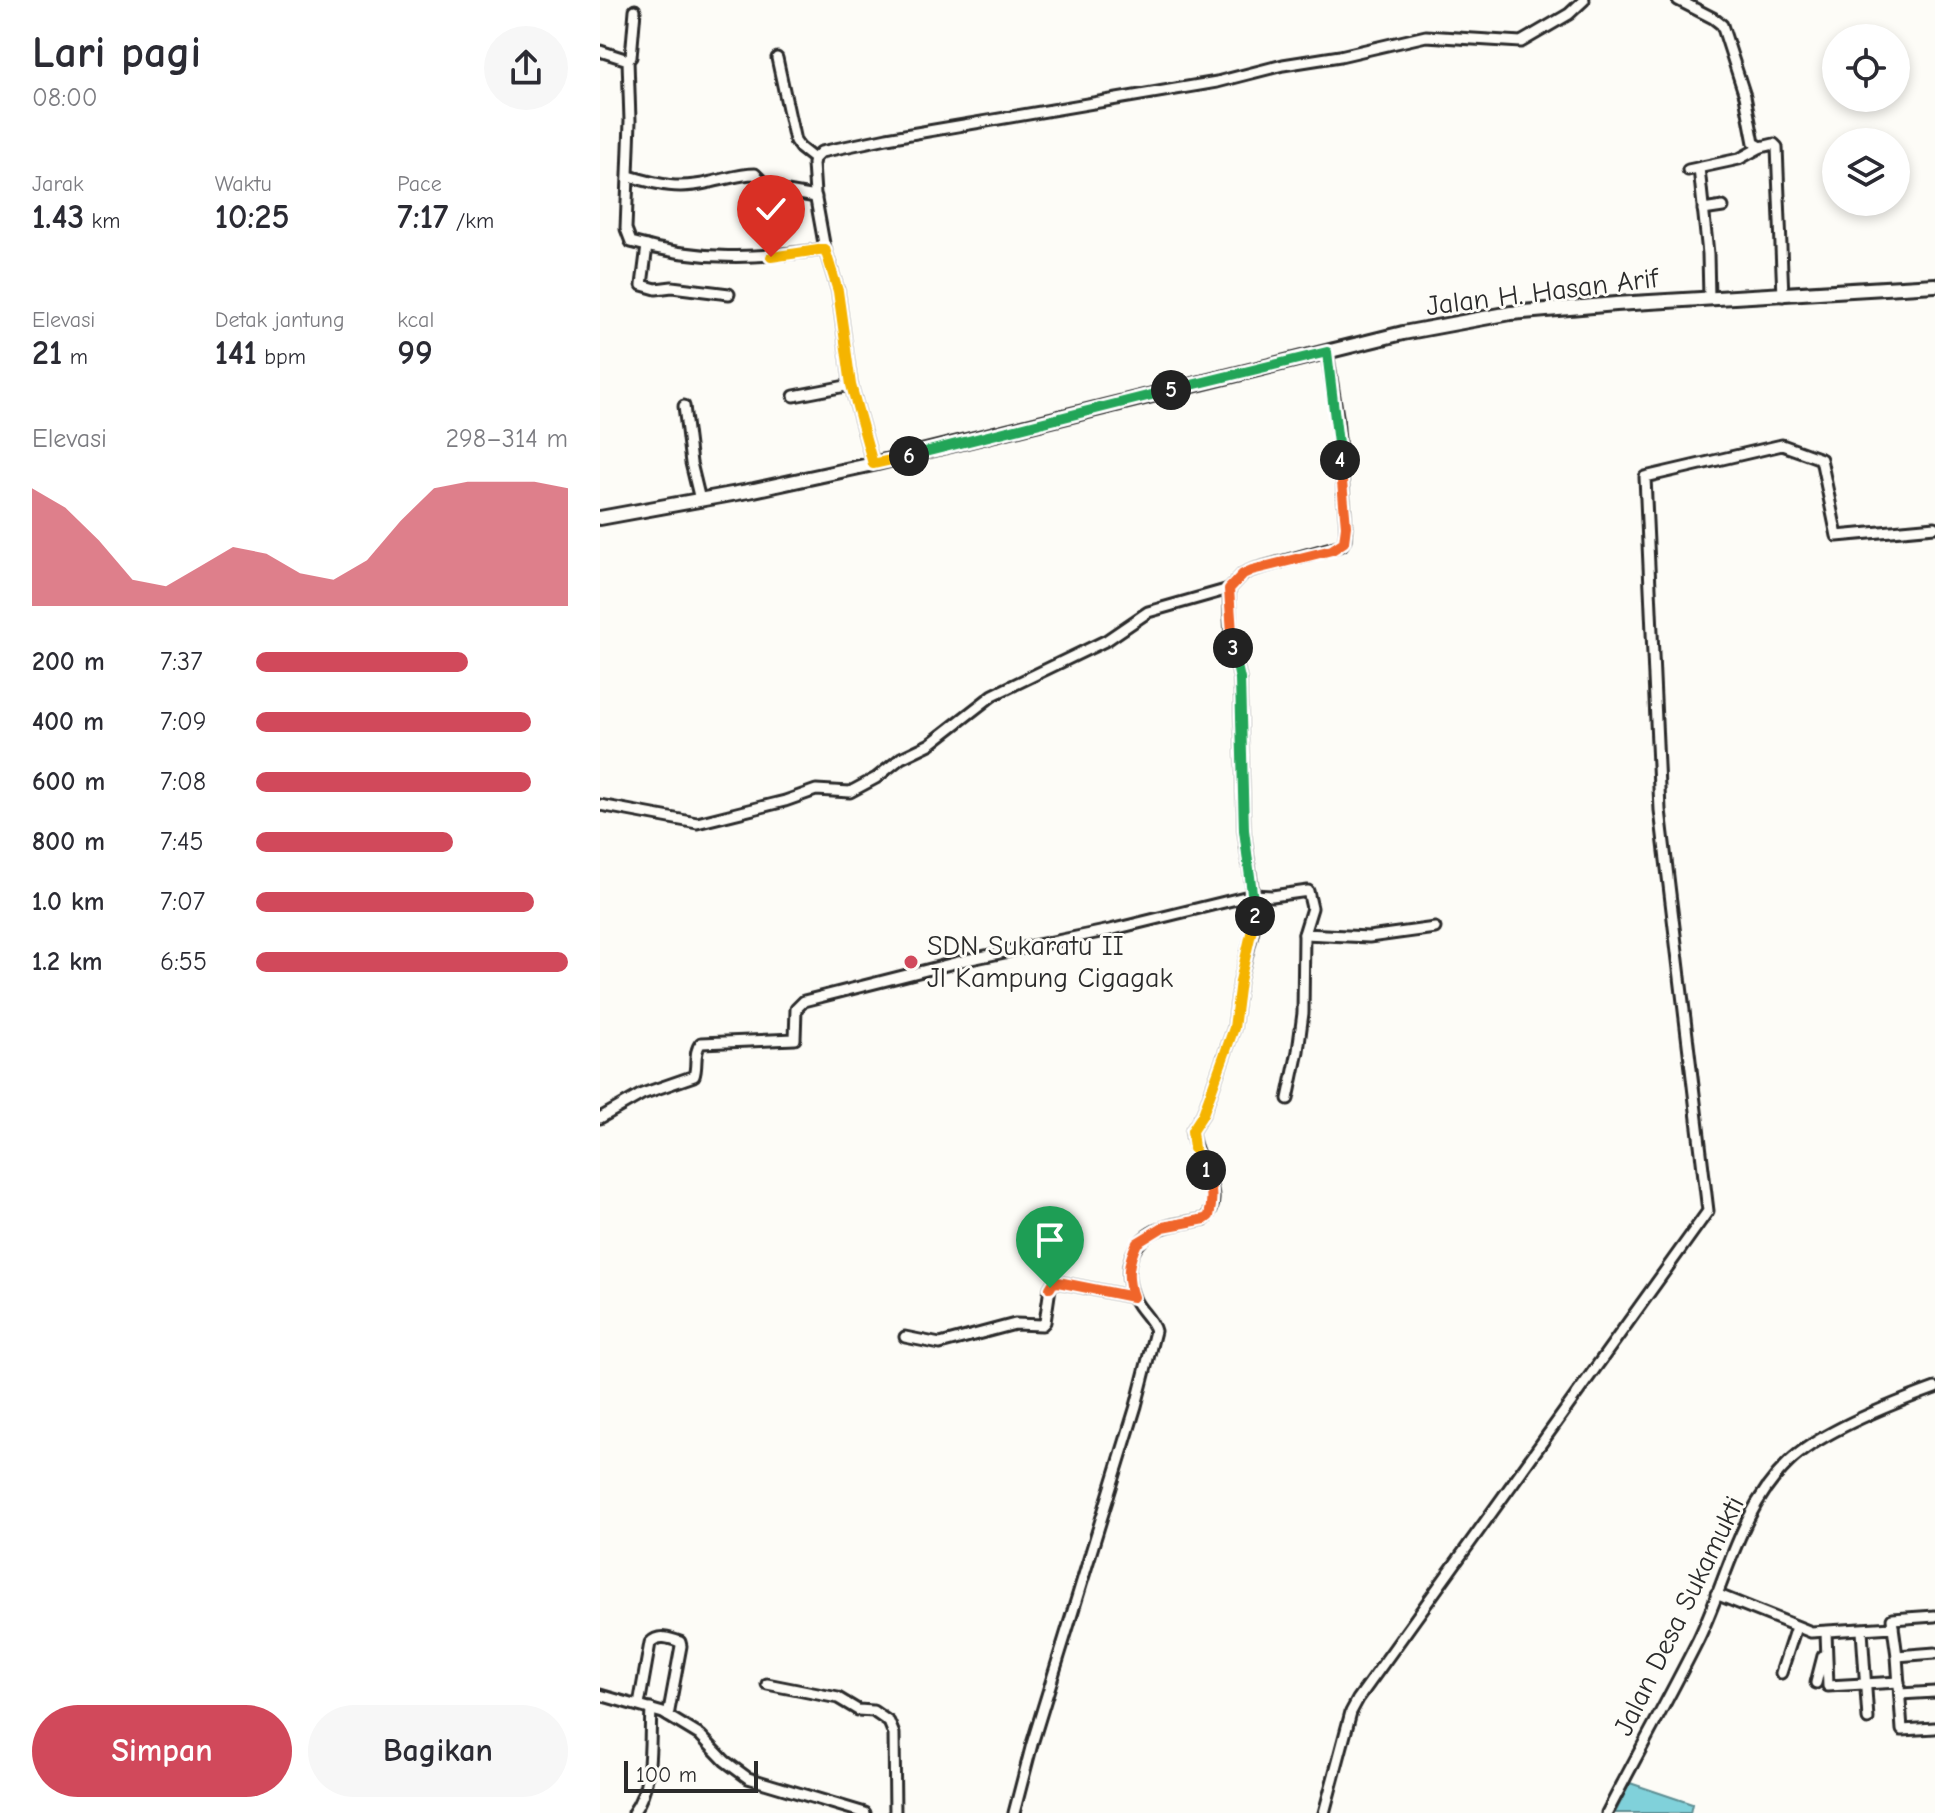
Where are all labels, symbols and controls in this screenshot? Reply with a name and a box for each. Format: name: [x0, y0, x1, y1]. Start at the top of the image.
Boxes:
map controls: [1822, 24, 1910, 216]
button: locate: [1822, 24, 1910, 112]
button: share: [484, 26, 568, 110]
text: Lari pagi: [32, 27, 201, 78]
text: 08:00: [32, 83, 98, 113]
button: layers: [1822, 128, 1910, 216]
text: Jarak: [32, 171, 84, 197]
text: Waktu: [215, 171, 272, 197]
text: Pace: [397, 171, 442, 197]
pin: [737, 175, 805, 257]
icon: check: [749, 187, 793, 231]
text: 1.43: [32, 197, 84, 237]
text: 10:25: [215, 197, 290, 237]
text: 7:17: [397, 197, 448, 237]
text: km: [84, 208, 120, 234]
text: /km: [448, 208, 494, 234]
street label: Jalan H. Hasan Arif: [1424, 262, 1662, 322]
text: Elevasi: [32, 307, 95, 333]
text: Detak jantung: [215, 307, 345, 333]
text: kcal: [397, 307, 434, 333]
text: 21: [32, 333, 62, 373]
text: 141: [215, 333, 257, 373]
text: 99: [397, 333, 433, 373]
text: m: [62, 344, 88, 370]
text: bpm: [257, 344, 306, 370]
pin: 5: [1151, 370, 1191, 410]
text: 5: [1165, 377, 1177, 403]
text: Elevasi: [32, 424, 107, 454]
text: 298–314 m: [445, 424, 568, 454]
pin: 6: [889, 436, 929, 476]
pin: 4: [1320, 440, 1360, 480]
text: 6: [903, 443, 915, 469]
text: 4: [1335, 447, 1345, 473]
pin: 3: [1213, 628, 1253, 668]
text: 3: [1228, 635, 1238, 661]
text: 200 m: [32, 647, 105, 677]
text: 7:37: [160, 647, 202, 677]
text: 400 m: [32, 707, 104, 737]
text: 7:09: [160, 707, 207, 737]
text: 600 m: [32, 767, 105, 797]
text: 7:08: [160, 767, 206, 797]
text: 800 m: [32, 827, 105, 857]
text: 7:45: [160, 827, 204, 857]
text: 1.0 km: [32, 887, 104, 917]
text: 7:07: [160, 887, 205, 917]
pin: 2: [1235, 896, 1275, 936]
text: 2: [1250, 903, 1260, 929]
place label: SDN Sukaratu II Jl Kampung Cigagak: [927, 930, 1174, 994]
text: 1.2 km: [32, 947, 103, 977]
text: 6:55: [160, 947, 207, 977]
marker: SDN Sukaratu II Jl Kampung Cigagak: [902, 953, 920, 971]
pin: 1: [1186, 1150, 1226, 1190]
text: 1: [1202, 1157, 1210, 1183]
pin: [1016, 1206, 1084, 1288]
icon: arrive: [1028, 1218, 1072, 1262]
street label: Jalan Desa Sukamukti: [1607, 1491, 1751, 1741]
button: Simpan: [32, 1705, 292, 1797]
button: Bagikan: [308, 1705, 568, 1797]
scale bar: [624, 1757, 758, 1793]
text: 100 m: [636, 1762, 697, 1788]

